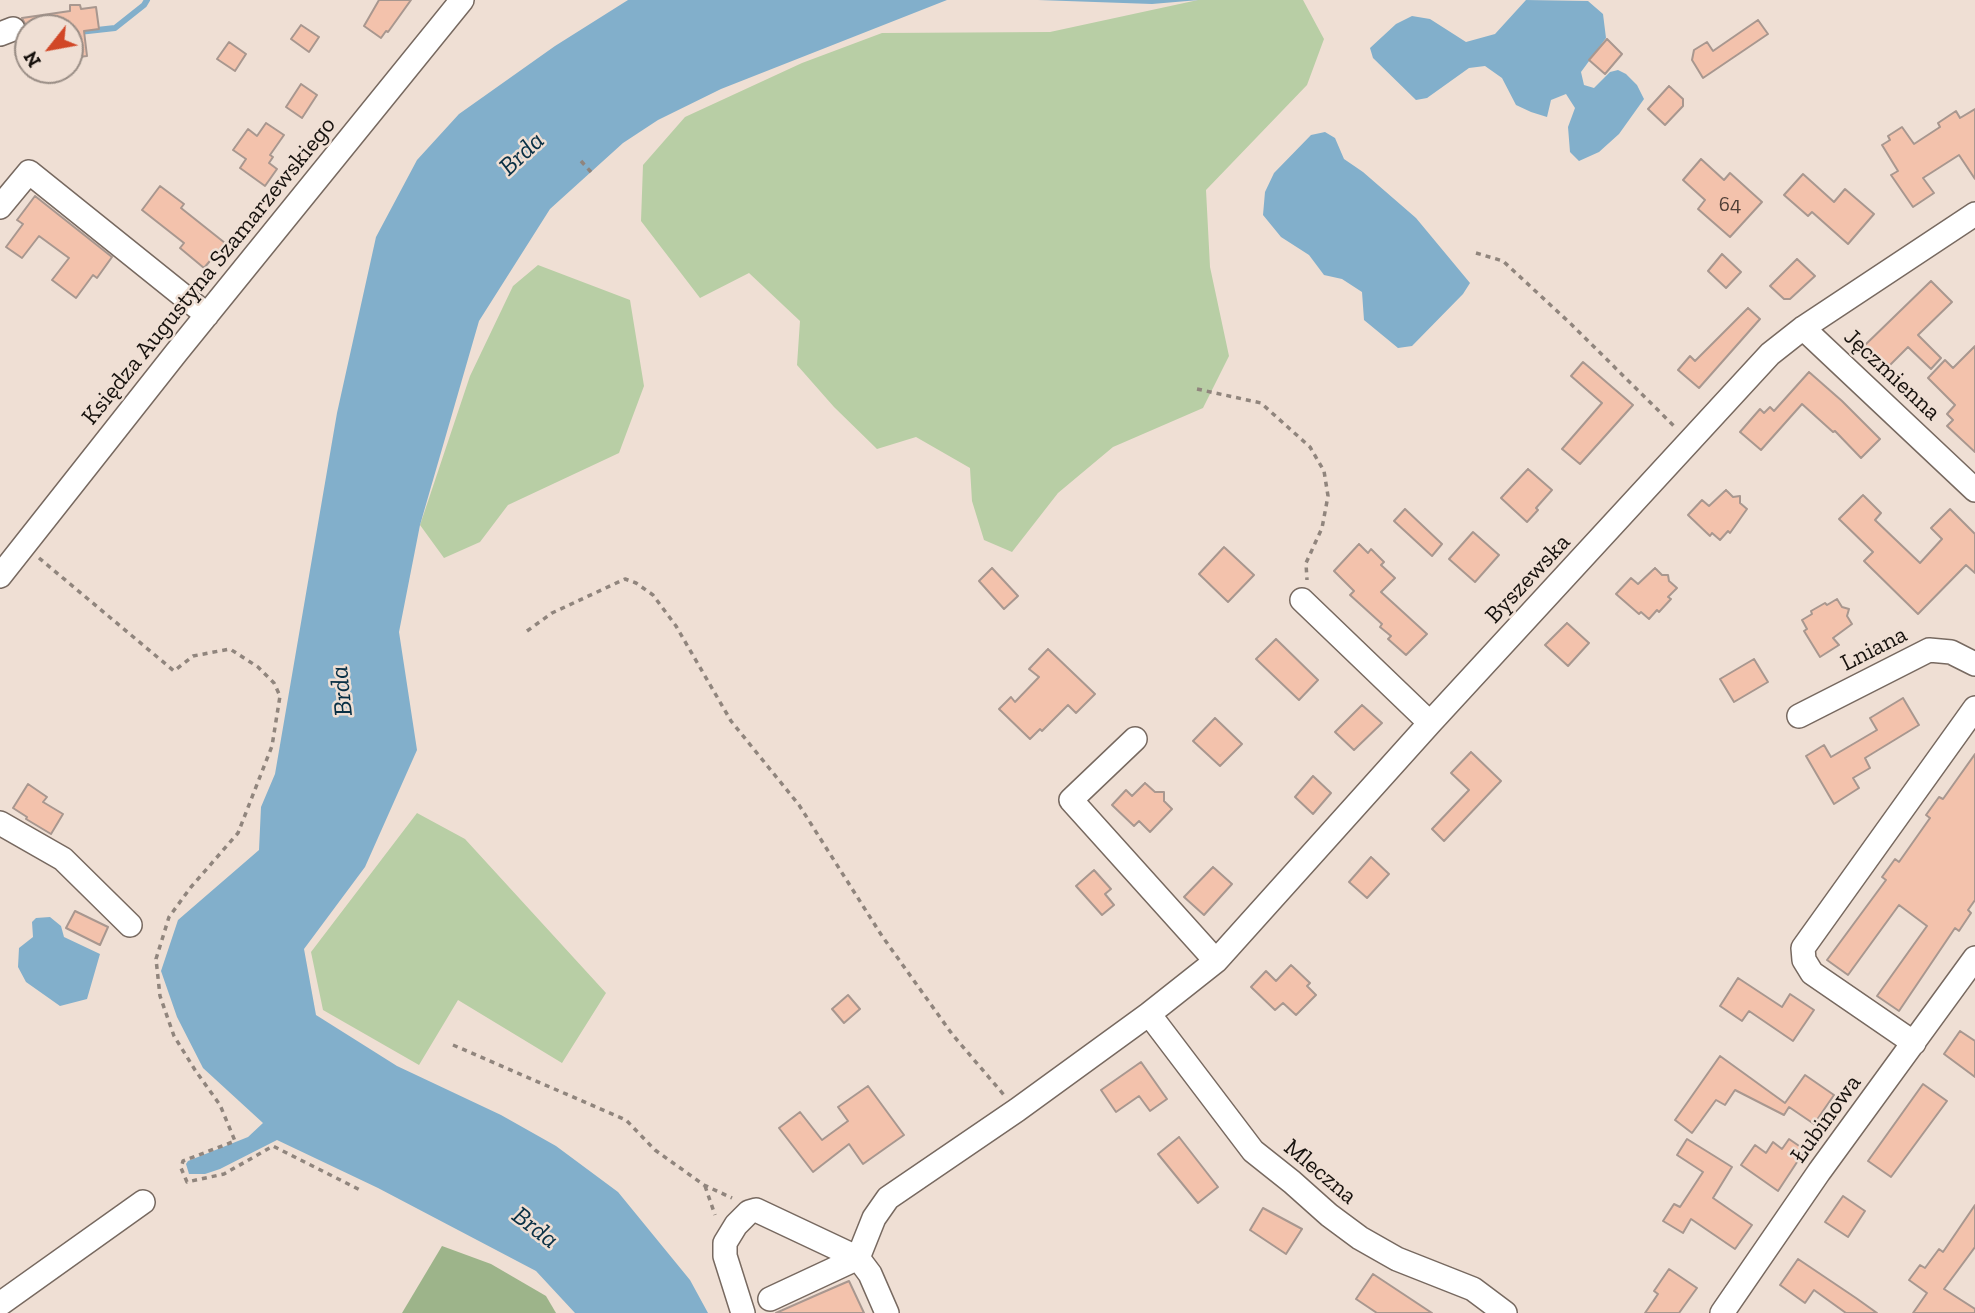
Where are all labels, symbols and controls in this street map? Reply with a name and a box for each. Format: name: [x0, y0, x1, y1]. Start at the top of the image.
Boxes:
north arrow: [14, 14, 84, 84]
text: N: [19, 47, 46, 71]
street label: Księdza Augustyna Szamarzewskiego: [76, 111, 342, 431]
water label: Brda: [493, 125, 551, 183]
house number: 64: [1719, 192, 1741, 218]
street label: Jęczmienna: [1838, 323, 1946, 427]
street label: Byszewska: [1479, 528, 1577, 630]
street label: Lniana: [1836, 620, 1912, 678]
water label: Brda: [324, 664, 360, 718]
street label: Łubinowa: [1784, 1069, 1868, 1169]
street label: Mleczna: [1278, 1133, 1362, 1211]
water label: Brda: [506, 1200, 564, 1256]

